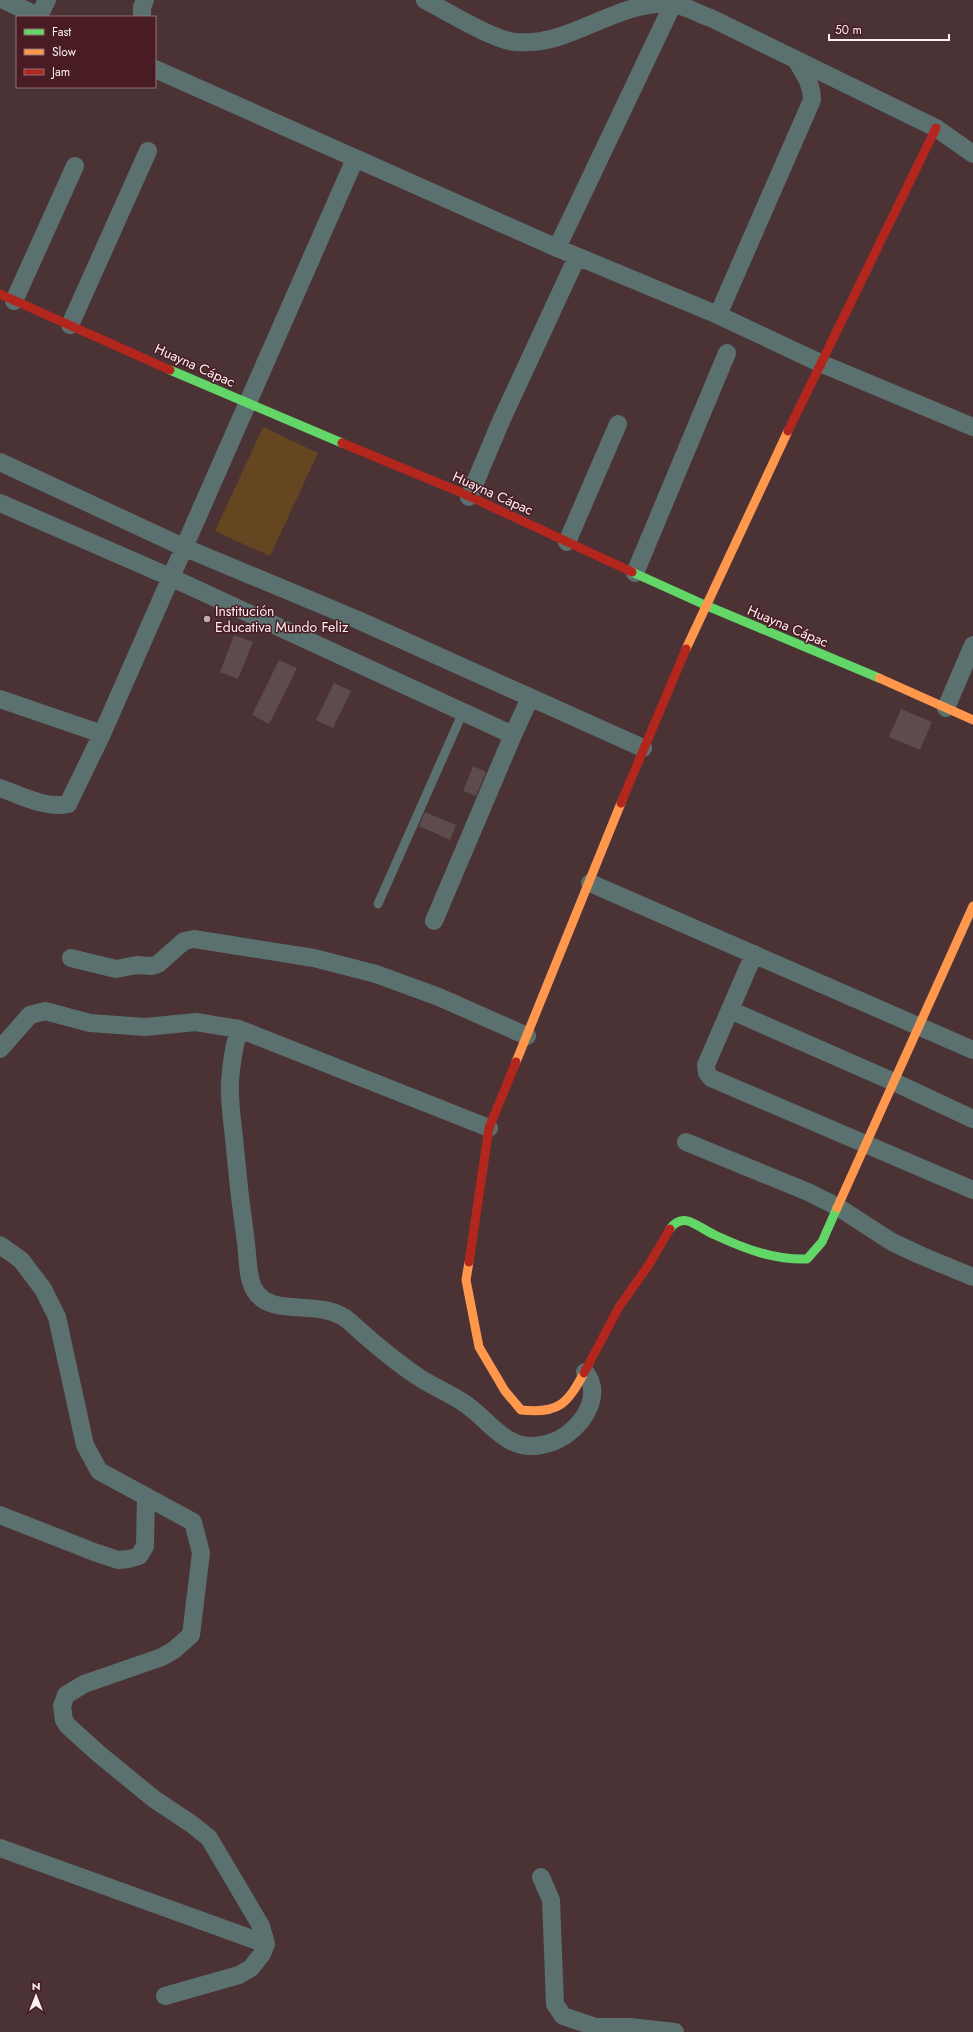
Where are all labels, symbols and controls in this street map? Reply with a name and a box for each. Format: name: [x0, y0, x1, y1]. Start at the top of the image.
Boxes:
legend: [16, 16, 156, 88]
scale bar: [829, 16, 949, 42]
text: 50 m: [835, 21, 862, 39]
text: Fast: [52, 23, 71, 41]
text: Slow: [52, 43, 77, 61]
text: Jam: [50, 63, 70, 81]
street label: Huayna Cápac: [152, 338, 238, 392]
street label: Huayna Cápac: [450, 466, 536, 520]
street label: Huayna Cápac: [744, 600, 832, 652]
place label: Institución Educativa Mundo Feliz: [215, 601, 349, 637]
marker: Institución Educativa Mundo Feliz: [202, 614, 212, 624]
north arrow: [16, 1976, 56, 2016]
text: N: [32, 1978, 40, 1994]

